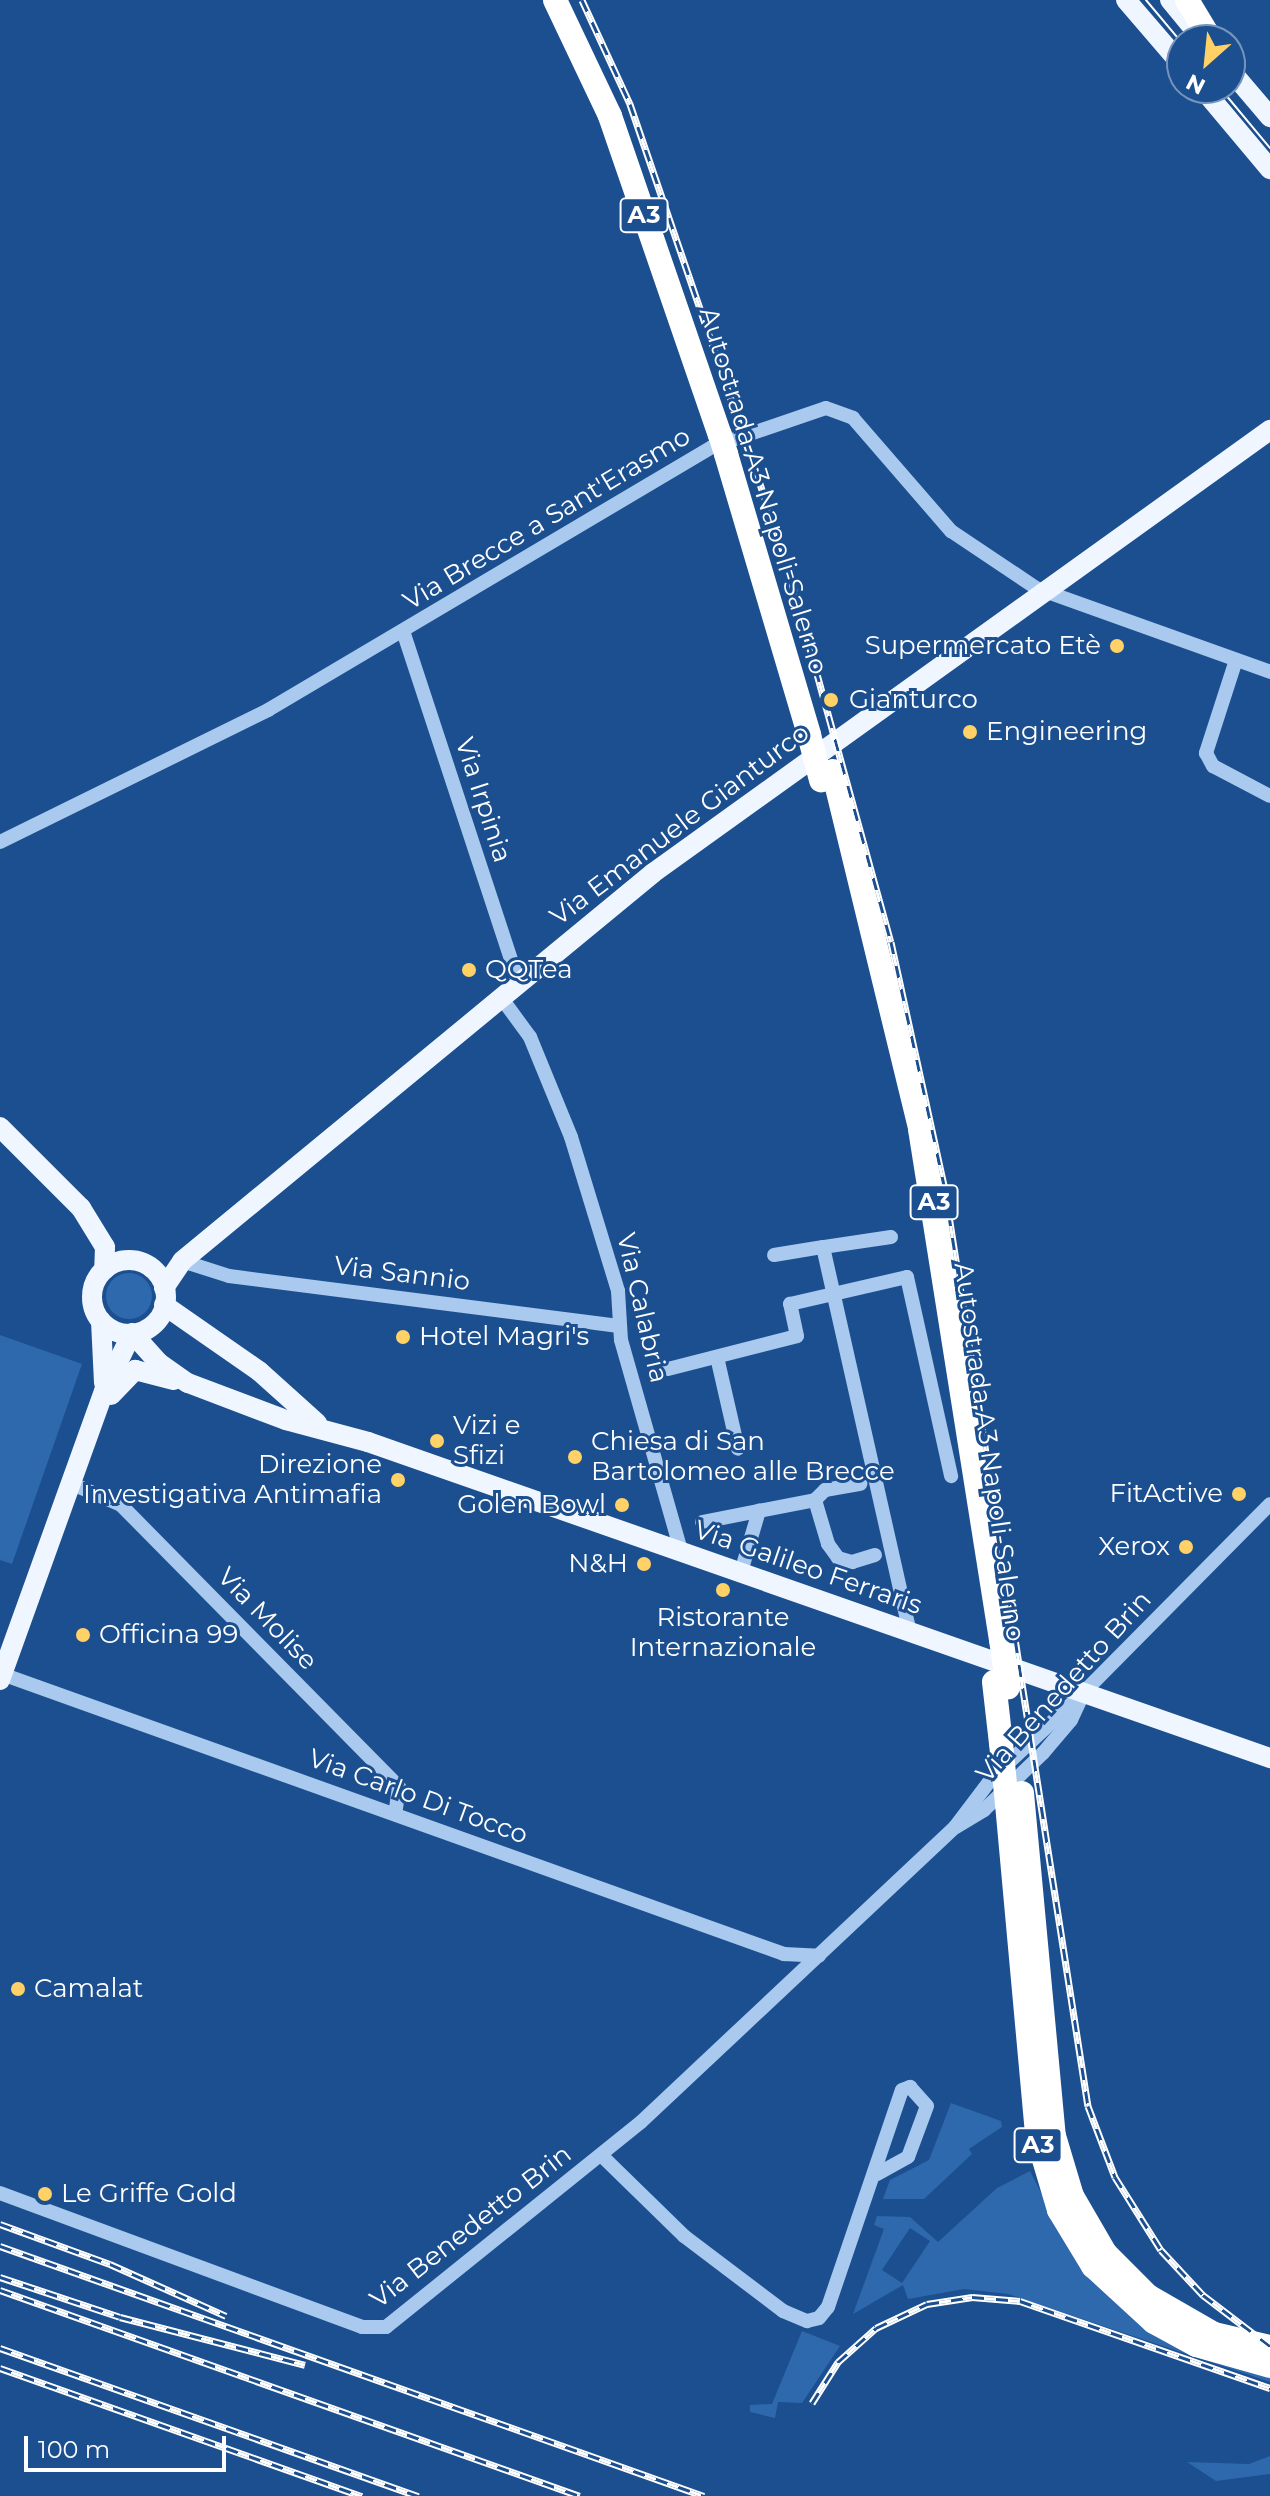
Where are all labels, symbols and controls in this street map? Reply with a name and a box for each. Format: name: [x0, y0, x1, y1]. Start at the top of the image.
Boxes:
north arrow: [1166, 24, 1246, 104]
text: N: [1182, 68, 1210, 100]
road number: A3: [618, 195, 670, 235]
street label: Autostrada A3 Napoli-Salerno: [692, 304, 834, 678]
street label: Via Brecce a Sant'Erasmo: [398, 421, 696, 617]
place label: Supermercato Etè: [865, 630, 1101, 662]
marker: Supermercato Etè: [1108, 637, 1126, 655]
place label: Gianturco: [849, 684, 978, 716]
marker: Gianturco: [820, 689, 842, 711]
place label: Engineering: [986, 716, 1147, 748]
street label: Via Emanuele Gianturco: [544, 717, 816, 933]
marker: Engineering: [961, 723, 979, 741]
street label: Via Irpinia: [448, 734, 518, 866]
place label: QQTea: [485, 954, 573, 986]
marker: QQTea: [460, 961, 478, 979]
road number: A3: [908, 1182, 960, 1222]
street label: Via Calabria: [610, 1230, 674, 1386]
street label: Via Sannio: [332, 1250, 472, 1298]
street label: Autostrada A3 Napoli-Salerno: [947, 1261, 1031, 1643]
place label: Hotel Magri's: [419, 1321, 589, 1353]
marker: Hotel Magri's: [394, 1328, 412, 1346]
place label: Vizi e Sfizi: [453, 1410, 520, 1472]
place label: Chiesa di San Bartolomeo alle Brecce: [591, 1426, 895, 1488]
marker: Vizi e Sfizi: [428, 1432, 446, 1450]
marker: Chiesa di San Bartolomeo alle Brecce: [566, 1448, 584, 1466]
place label: Direzione Investigativa Antimafia: [83, 1449, 382, 1510]
marker: Direzione Investigativa Antimafia: [389, 1471, 407, 1489]
place label: FitActive: [1109, 1478, 1223, 1510]
marker: FitActive: [1230, 1485, 1248, 1503]
place label: Golen Bowl: [457, 1489, 606, 1521]
marker: Golen Bowl: [613, 1496, 631, 1514]
street label: Via Galileo Ferraris: [690, 1514, 926, 1622]
place label: Xerox: [1098, 1531, 1170, 1563]
marker: Xerox: [1177, 1538, 1195, 1556]
place label: N&H: [568, 1548, 628, 1580]
marker: N&H: [635, 1555, 653, 1573]
street label: Via Molise: [211, 1561, 323, 1677]
marker: Ristorante Internazionale: [714, 1581, 732, 1599]
street label: Via Benedetto Brin: [970, 1585, 1158, 1789]
place label: Ristorante Internazionale: [630, 1602, 816, 1664]
place label: Officina 99: [99, 1619, 238, 1651]
marker: Officina 99: [74, 1626, 92, 1644]
street label: Via Carlo Di Tocco: [304, 1743, 532, 1851]
place label: Camalat: [34, 1973, 143, 2005]
marker: Camalat: [9, 1980, 27, 1998]
road number: A3: [1012, 2125, 1064, 2165]
street label: Via Benedetto Brin: [364, 2139, 578, 2315]
place label: Le Griffe Gold: [61, 2178, 237, 2210]
marker: Le Griffe Gold: [36, 2185, 54, 2203]
scale bar: [28, 2420, 230, 2470]
text: 100 m: [38, 2435, 110, 2464]

